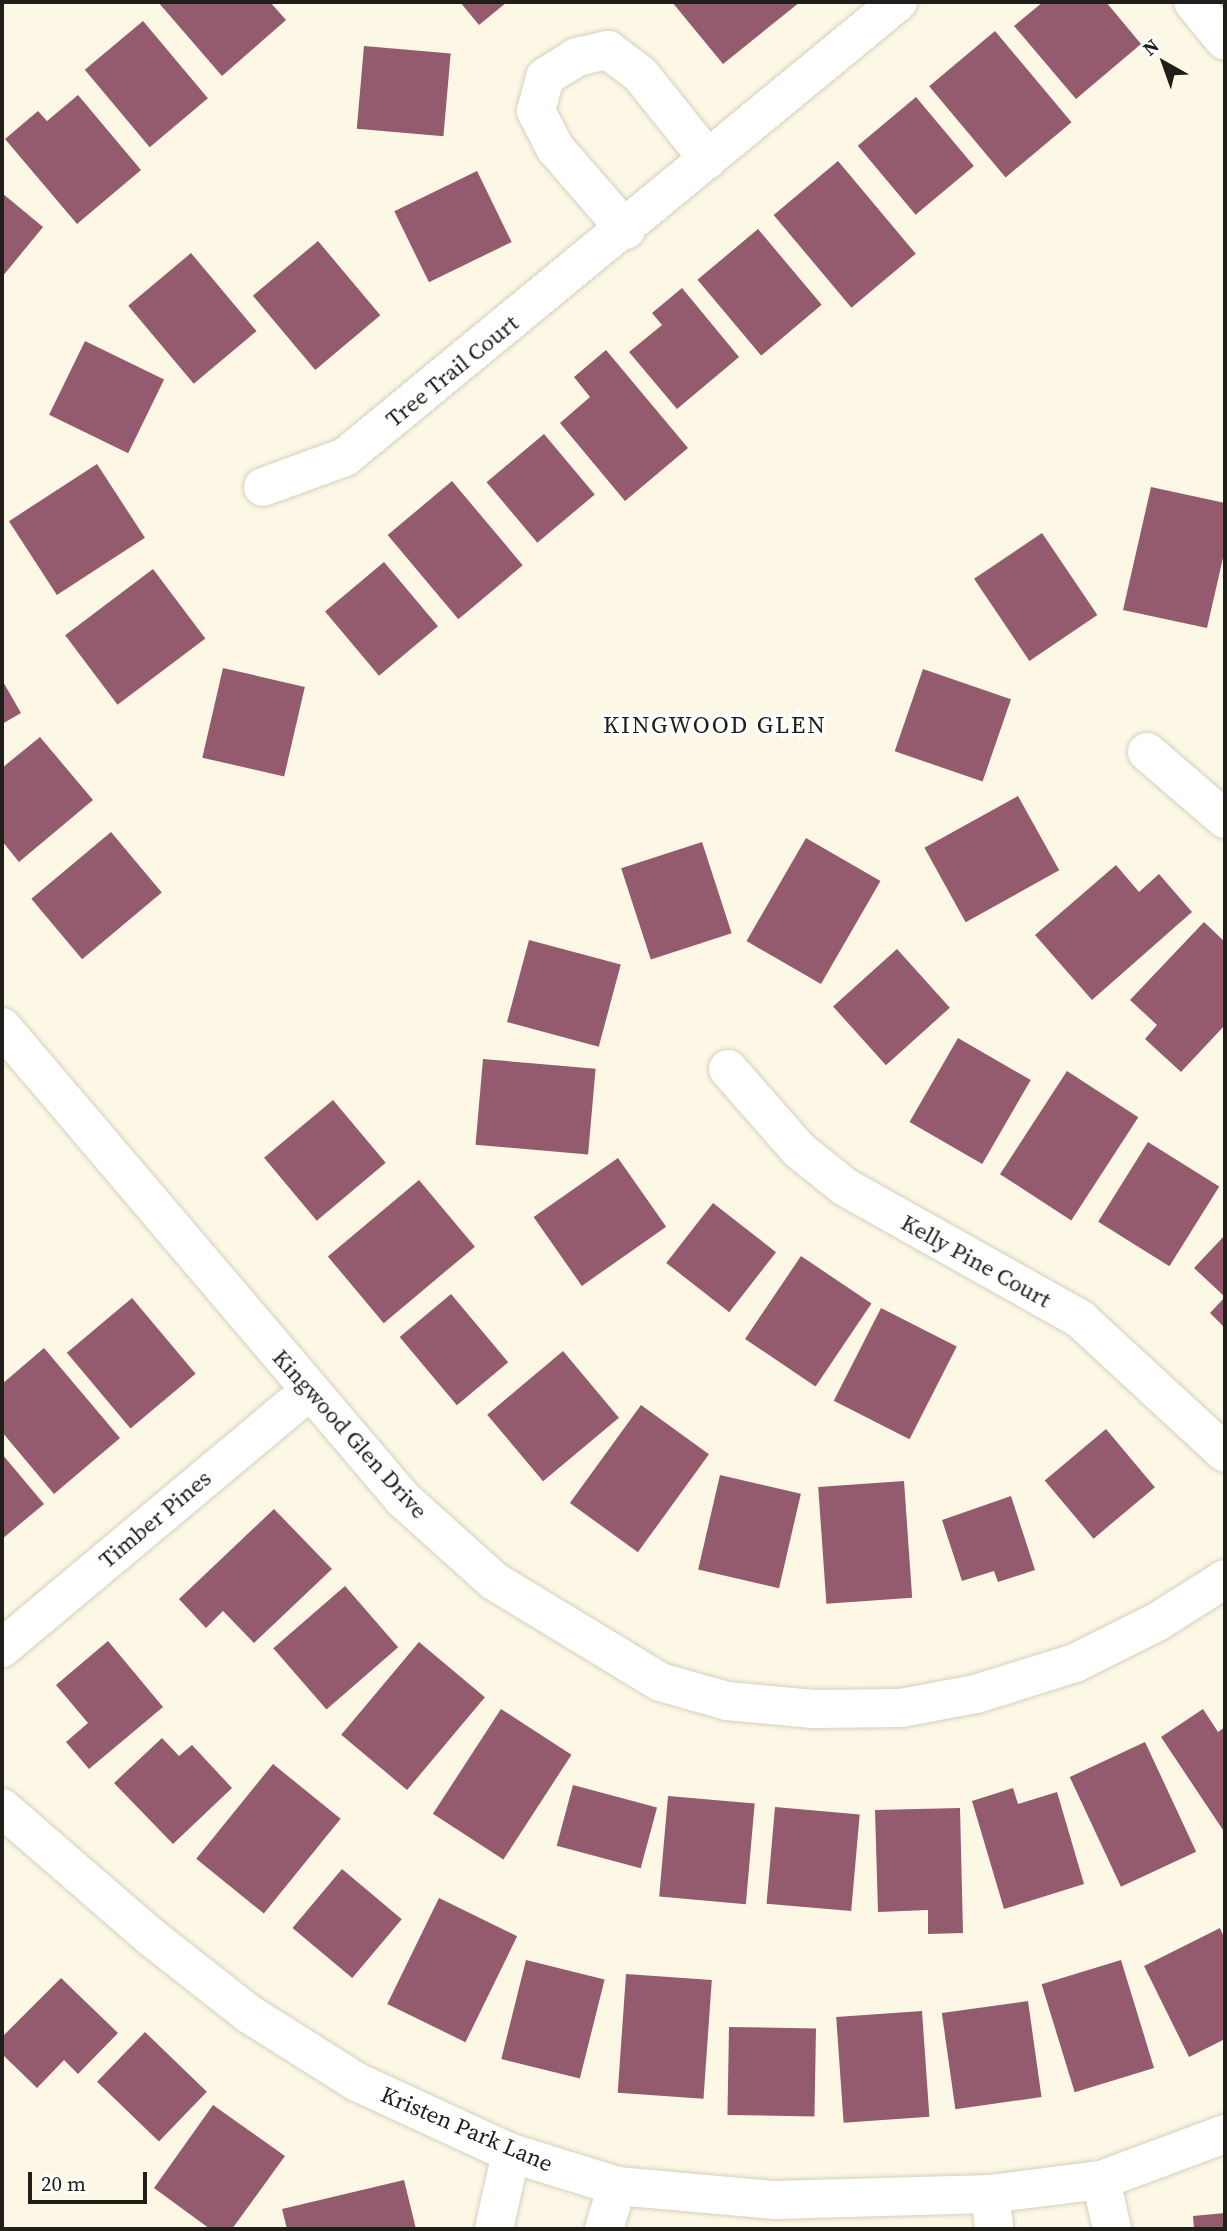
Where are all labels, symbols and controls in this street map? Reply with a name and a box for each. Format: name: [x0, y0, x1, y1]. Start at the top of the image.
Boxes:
north arrow: [1129, 28, 1199, 98]
text: N: [1137, 33, 1164, 61]
street label: Tree Trail Court: [380, 309, 524, 433]
district label: KINGWOOD GLEN: [605, 711, 825, 739]
street label: Kelly Pine Court: [896, 1209, 1056, 1313]
street label: Kingwood Glen Drive: [267, 1344, 433, 1524]
street label: Timber Pines: [93, 1464, 217, 1574]
street label: Kristen Park Lane: [377, 2080, 557, 2178]
scale bar: [32, 2158, 150, 2202]
text: 20 m: [41, 2169, 86, 2198]

